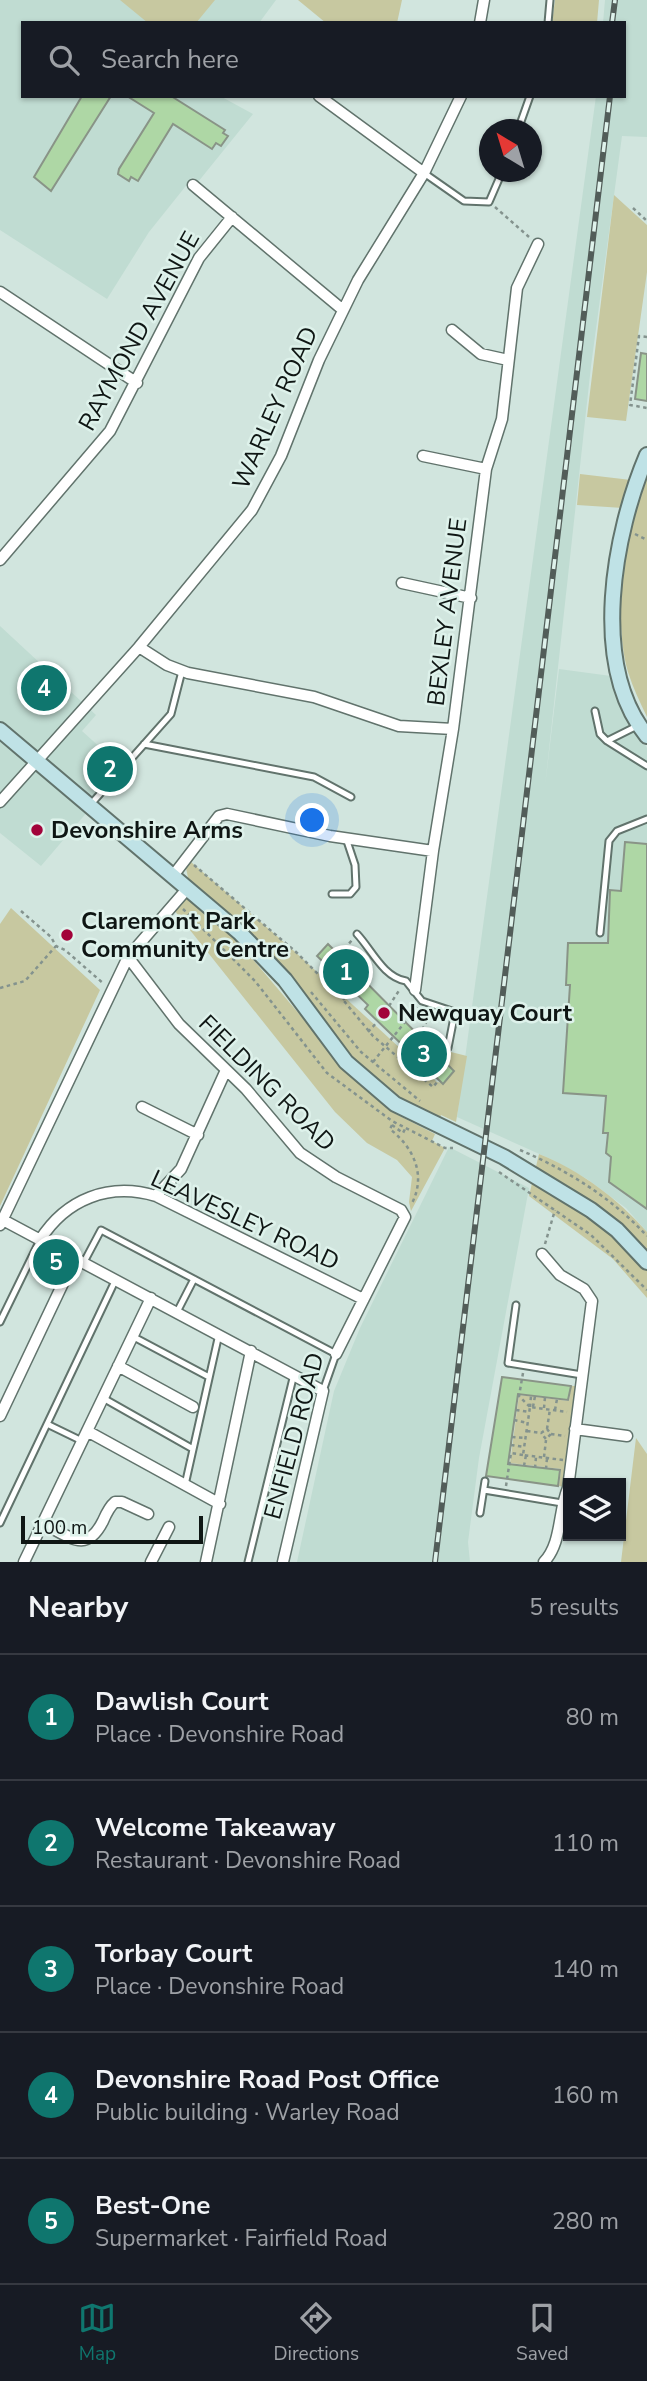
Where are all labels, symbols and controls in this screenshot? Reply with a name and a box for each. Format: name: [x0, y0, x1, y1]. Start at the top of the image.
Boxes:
search box: [21, 21, 626, 98]
icon: search: [45, 41, 83, 79]
text: Search here: [101, 42, 239, 77]
north arrow: [479, 119, 542, 182]
street label: RAYMOND AVENUE: [71, 226, 207, 436]
street label: WARLEY ROAD: [225, 321, 325, 495]
street label: BEXLEY AVENUE: [420, 516, 474, 708]
pin: 4: [21, 662, 67, 714]
pin: 2: [87, 743, 133, 795]
your location: [295, 803, 329, 837]
place label: Devonshire Arms: [51, 814, 243, 846]
marker: Devonshire Arms: [29, 822, 45, 838]
place label: Claremont Park Community Centre: [81, 905, 289, 965]
marker: Claremont Park Community Centre: [59, 927, 75, 943]
pin: 1: [323, 946, 369, 998]
place label: Newquay Court: [398, 997, 573, 1029]
marker: Newquay Court: [376, 1005, 392, 1021]
street label: FIELDING ROAD: [192, 1008, 342, 1158]
pin: 3: [401, 1028, 447, 1080]
street label: LEAVESLEY ROAD: [146, 1162, 344, 1278]
pin: 5: [33, 1236, 79, 1288]
street label: ENFIELD ROAD: [256, 1349, 332, 1523]
map controls: [563, 1478, 626, 1541]
button: layers: [563, 1478, 626, 1541]
scale bar: [21, 1513, 203, 1545]
text: 100 m: [32, 1515, 87, 1541]
text: Nearby: [28, 1587, 128, 1628]
text: 5 results: [529, 1592, 619, 1623]
text: Dawlish Court: [95, 1684, 269, 1719]
text: 1: [44, 1702, 58, 1733]
text: 80 m: [566, 1702, 619, 1733]
text: Place · Devonshire Road: [95, 1719, 344, 1750]
text: Welcome Takeaway: [95, 1810, 335, 1845]
text: 2: [44, 1828, 58, 1859]
text: 110 m: [552, 1828, 619, 1859]
text: Restaurant · Devonshire Road: [95, 1845, 401, 1876]
text: Torbay Court: [95, 1936, 252, 1971]
text: 3: [44, 1954, 58, 1985]
text: 140 m: [552, 1954, 619, 1985]
text: Place · Devonshire Road: [95, 1971, 344, 2002]
text: Devonshire Road Post Office: [95, 2062, 439, 2097]
text: 4: [44, 2080, 58, 2111]
text: 160 m: [552, 2080, 619, 2111]
text: Public building · Warley Road: [95, 2097, 400, 2128]
text: Best-One: [95, 2188, 210, 2223]
text: 5: [44, 2206, 58, 2237]
text: 280 m: [552, 2206, 619, 2237]
text: Supermarket · Fairfield Road: [95, 2223, 388, 2254]
tab: Map: [78, 2299, 116, 2367]
tab: Directions: [273, 2299, 359, 2367]
tab: Saved: [516, 2299, 569, 2367]

